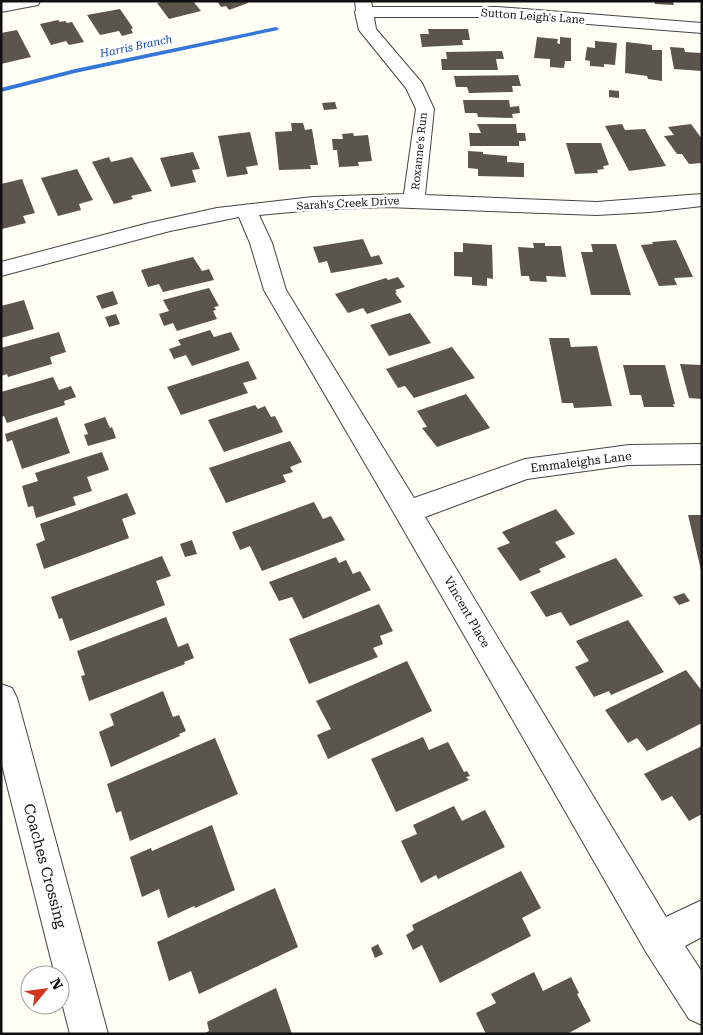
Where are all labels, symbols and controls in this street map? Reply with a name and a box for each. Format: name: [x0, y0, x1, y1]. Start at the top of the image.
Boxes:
street label: Sutton Leigh's Lane: [481, 6, 585, 27]
water label: Harris Branch: [98, 32, 174, 61]
street label: Roxanne's Run: [409, 112, 430, 191]
street label: Sarah's Creek Drive: [296, 194, 400, 213]
street label: Emmaleighs Lane: [530, 449, 633, 475]
street label: Vincent Place: [441, 574, 493, 650]
street label: Coaches Crossing: [20, 802, 70, 931]
north arrow: [20, 965, 70, 1015]
text: N: [47, 975, 66, 992]

